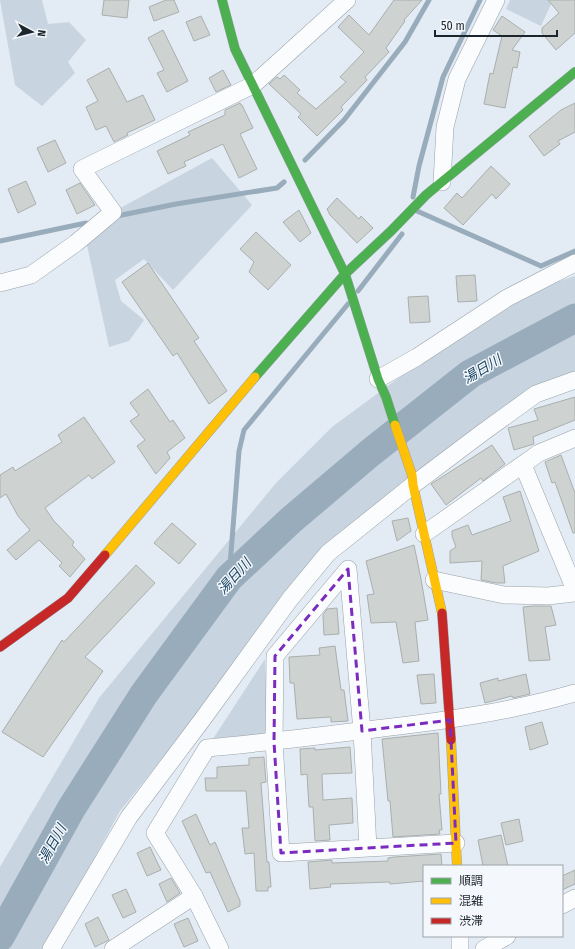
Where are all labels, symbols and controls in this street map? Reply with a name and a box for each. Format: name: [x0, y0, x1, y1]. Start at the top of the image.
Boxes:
north arrow: [12, 12, 52, 52]
scale bar: [435, 12, 557, 38]
text: 50 m: [441, 19, 465, 33]
text: N: [35, 29, 48, 37]
water label: 湯日川: [460, 350, 506, 388]
water label: 湯日川: [214, 554, 256, 598]
water label: 湯日川: [35, 820, 71, 867]
legend: [423, 865, 563, 937]
text: 順調: [459, 874, 483, 888]
text: 混雑: [459, 894, 483, 908]
text: 渋滞: [459, 914, 483, 928]

